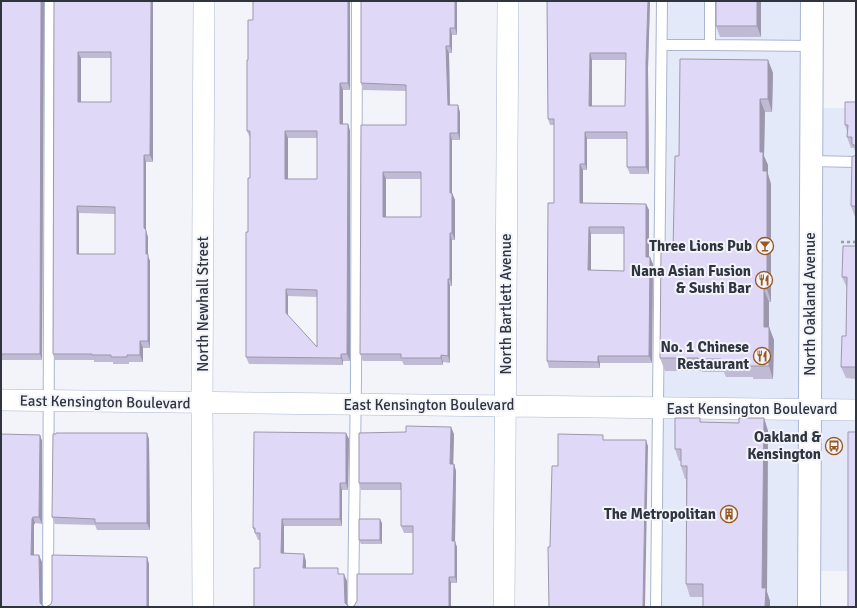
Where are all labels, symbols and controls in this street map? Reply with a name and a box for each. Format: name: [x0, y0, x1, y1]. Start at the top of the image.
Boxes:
street label: North Oakland Avenue: [801, 232, 819, 376]
street label: North Bartlett Avenue: [497, 234, 515, 374]
street label: North Newhall Street: [194, 236, 212, 372]
bar icon: Three Lions Pub: [755, 236, 775, 256]
place label: Three Lions Pub: [649, 237, 752, 255]
place label: Nana Asian Fusion & Sushi Bar: [631, 262, 751, 297]
restaurant icon: Nana Asian Fusion & Sushi Bar: [754, 270, 774, 290]
place label: No. 1 Chinese Restaurant: [660, 338, 749, 373]
restaurant icon: No. 1 Chinese Restaurant: [752, 346, 772, 366]
street label: East Kensington Boulevard: [19, 392, 191, 412]
street label: East Kensington Boulevard: [343, 396, 515, 414]
street label: East Kensington Boulevard: [666, 400, 838, 418]
place label: Oakland & Kensington: [747, 428, 821, 463]
bus stop icon: Oakland & Kensington: [824, 436, 844, 456]
building icon: The Metropolitan: [719, 504, 739, 524]
place label: The Metropolitan: [604, 505, 716, 523]

